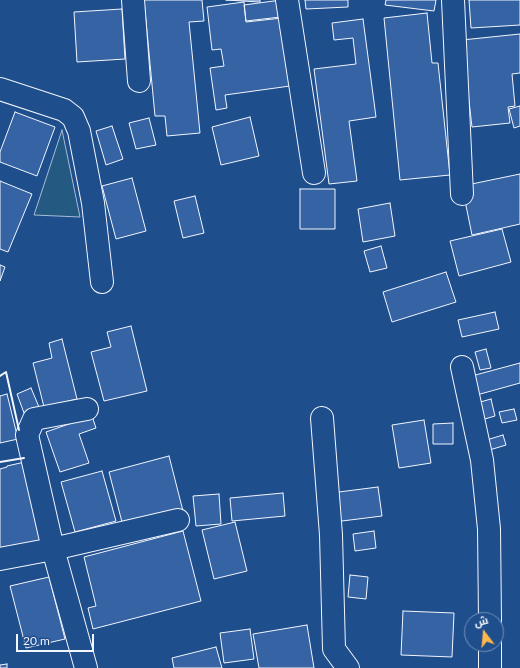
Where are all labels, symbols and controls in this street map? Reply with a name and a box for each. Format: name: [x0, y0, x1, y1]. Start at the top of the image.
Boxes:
north arrow: [464, 612, 504, 652]
text: ش: [472, 613, 489, 629]
scale bar: [18, 626, 96, 652]
text: 20 m: [23, 633, 50, 648]

